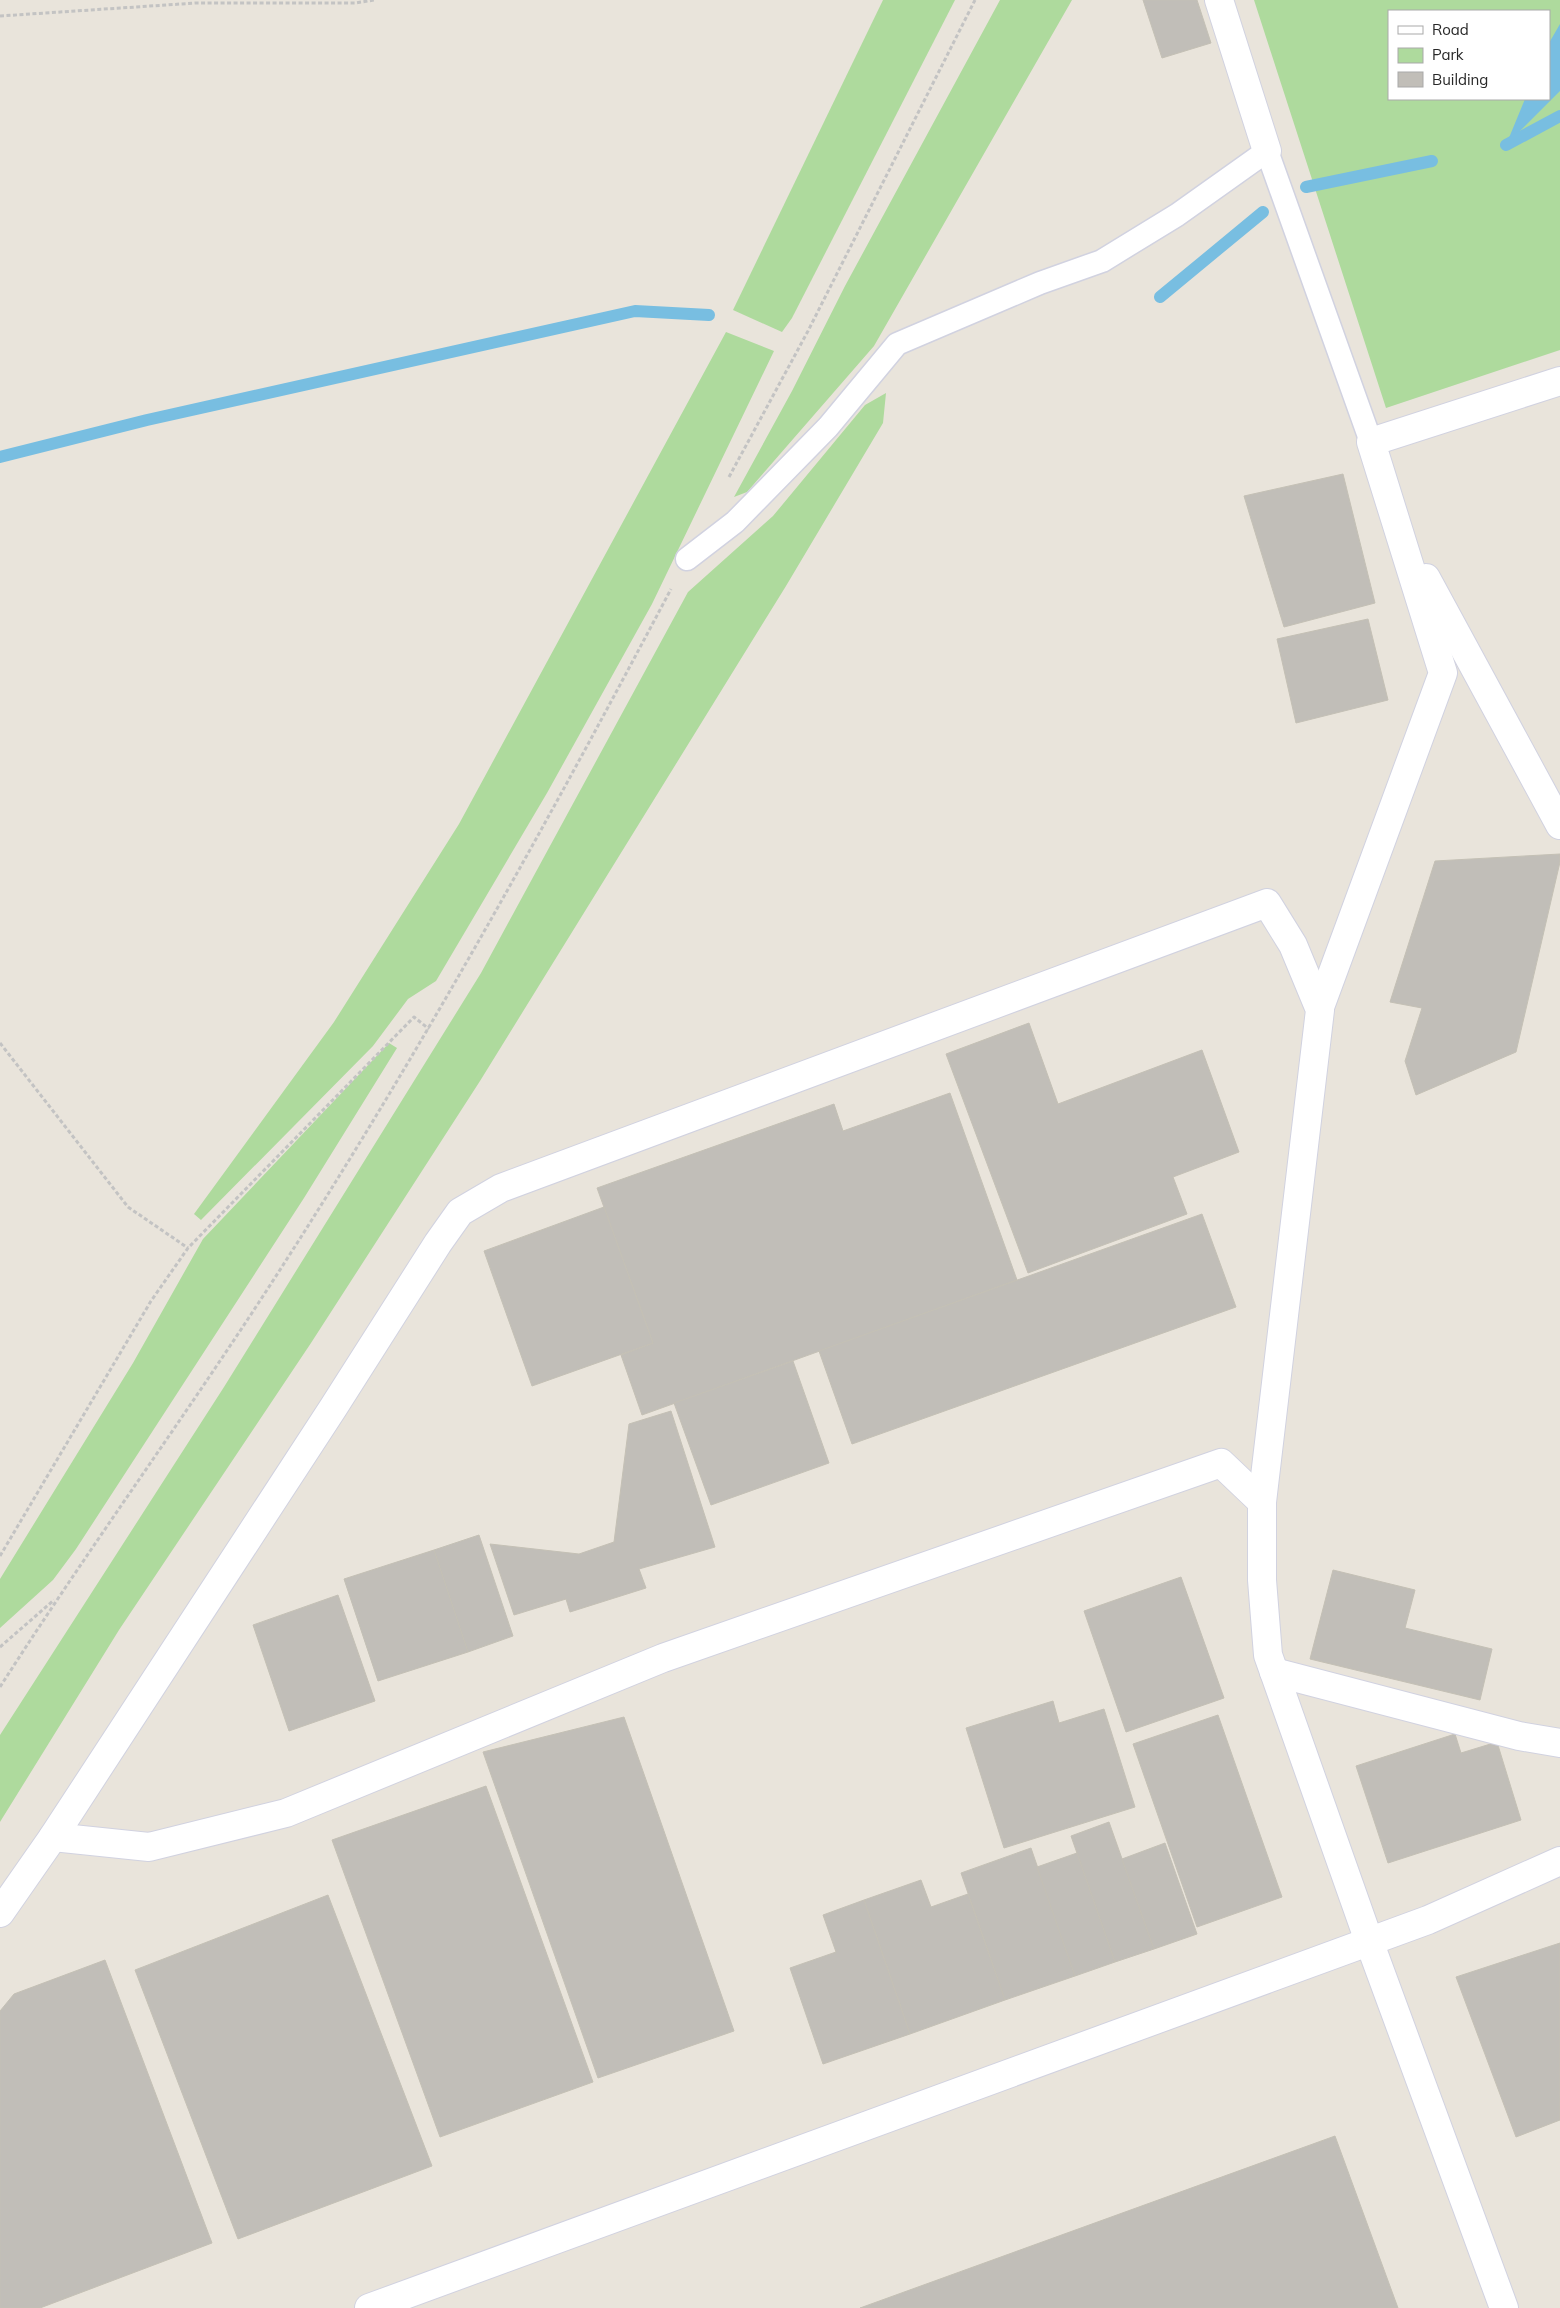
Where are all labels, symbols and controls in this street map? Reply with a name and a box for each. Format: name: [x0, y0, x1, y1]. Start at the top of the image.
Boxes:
legend: [1388, 10, 1550, 100]
text: Road: [1432, 20, 1469, 39]
text: Park: [1432, 45, 1464, 64]
text: Building: [1432, 70, 1488, 89]

